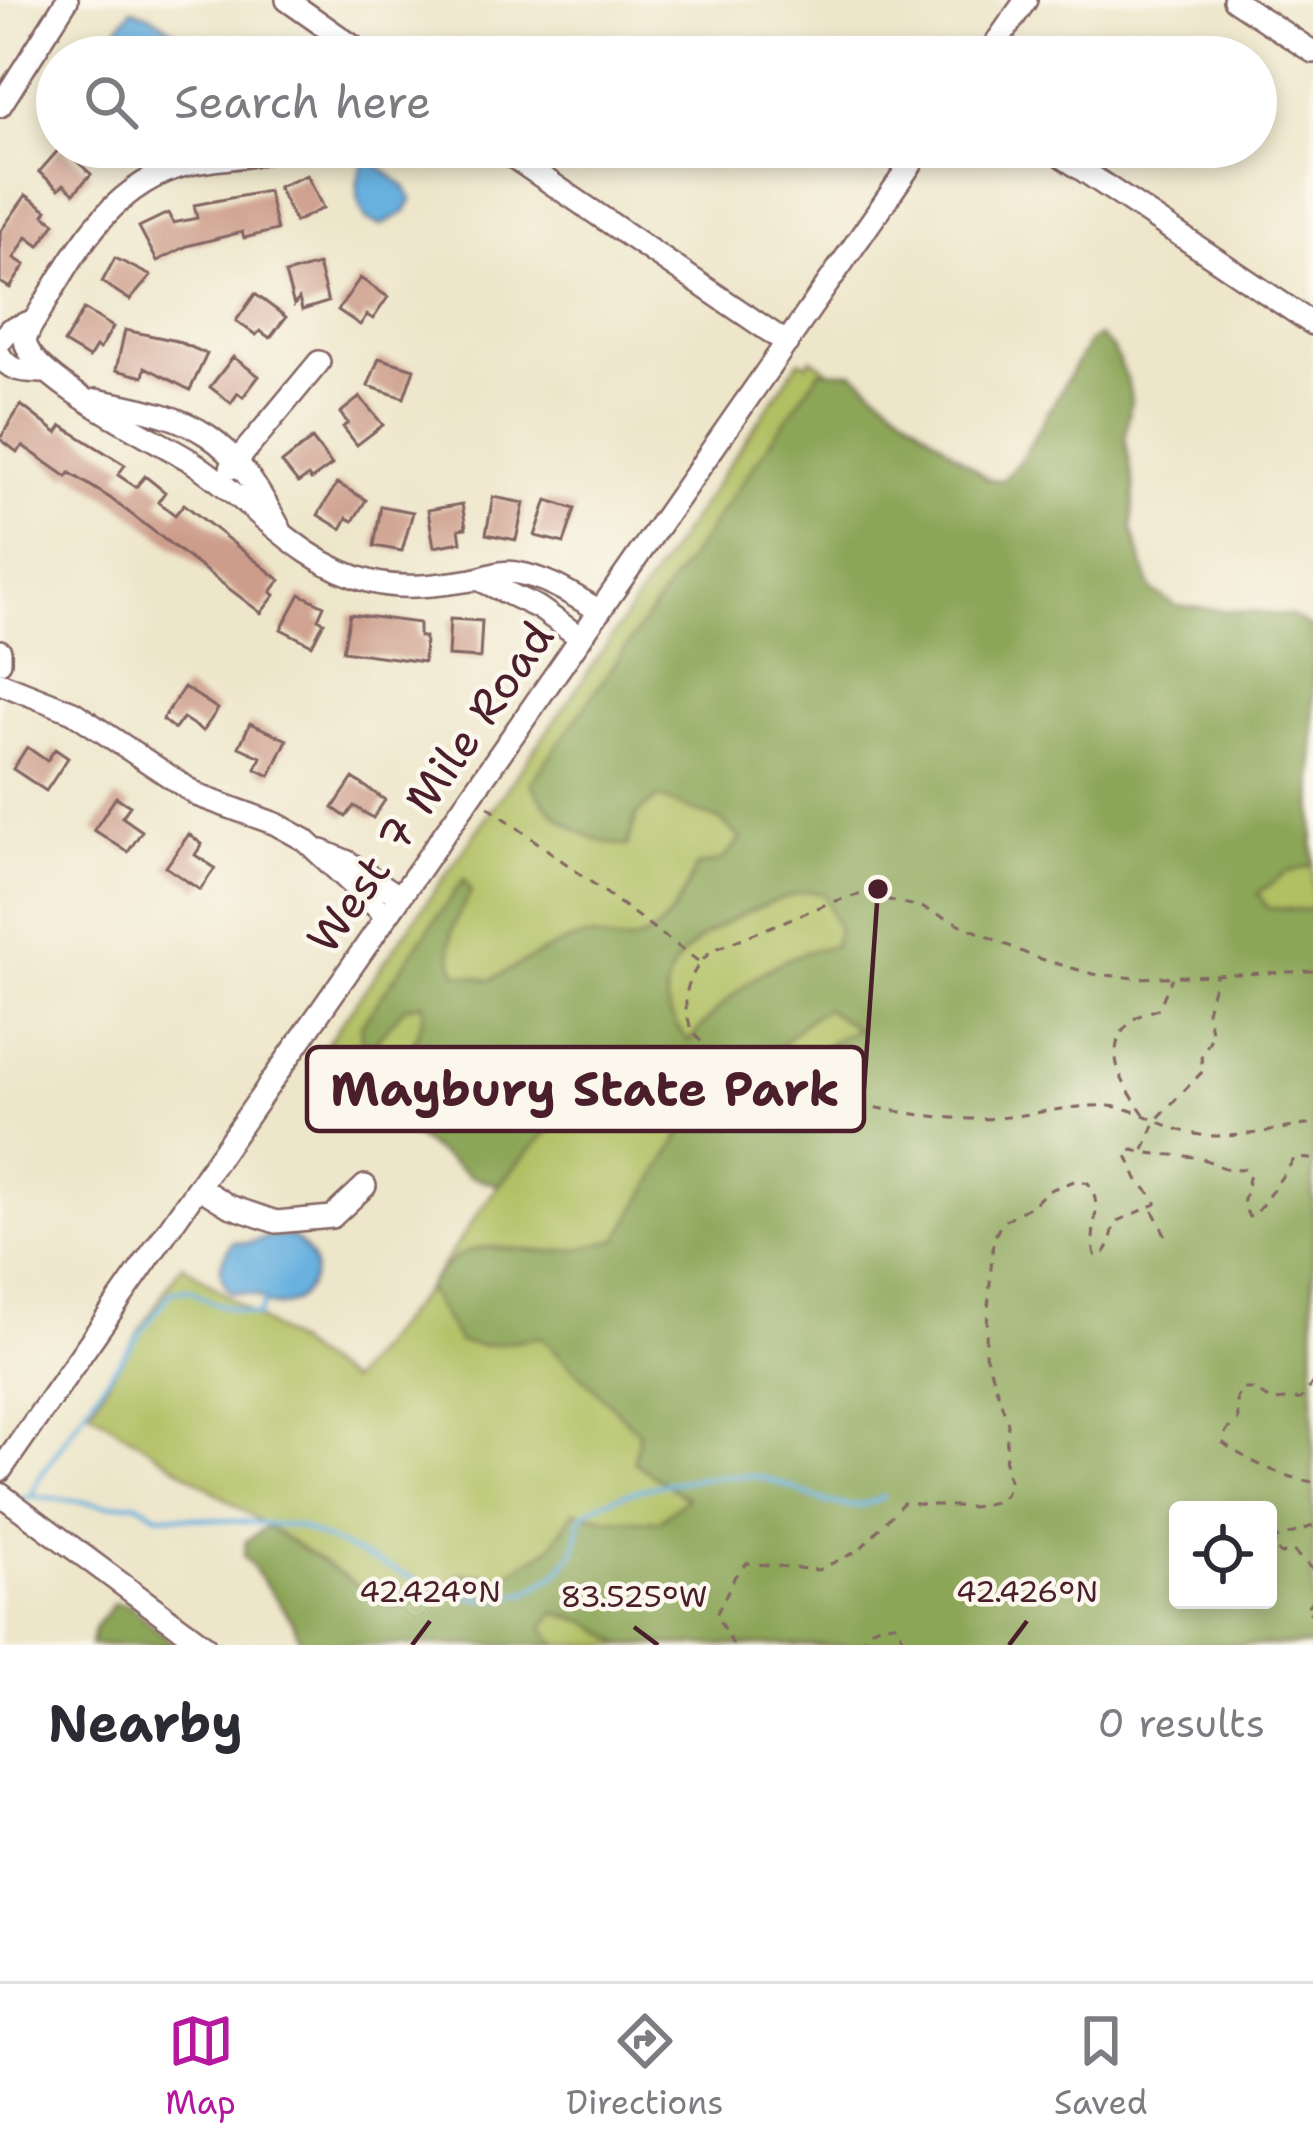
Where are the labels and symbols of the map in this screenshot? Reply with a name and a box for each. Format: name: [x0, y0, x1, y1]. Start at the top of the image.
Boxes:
street label: West 7 Mile Road: [293, 609, 567, 965]
callout: Maybury State Park: [307, 1047, 864, 1131]
text: Maybury State Park: [330, 1057, 840, 1121]
text: 42.424°N: [359, 1571, 501, 1612]
text: 42.426°N: [956, 1571, 1098, 1612]
text: 83.525°W: [560, 1576, 708, 1617]

